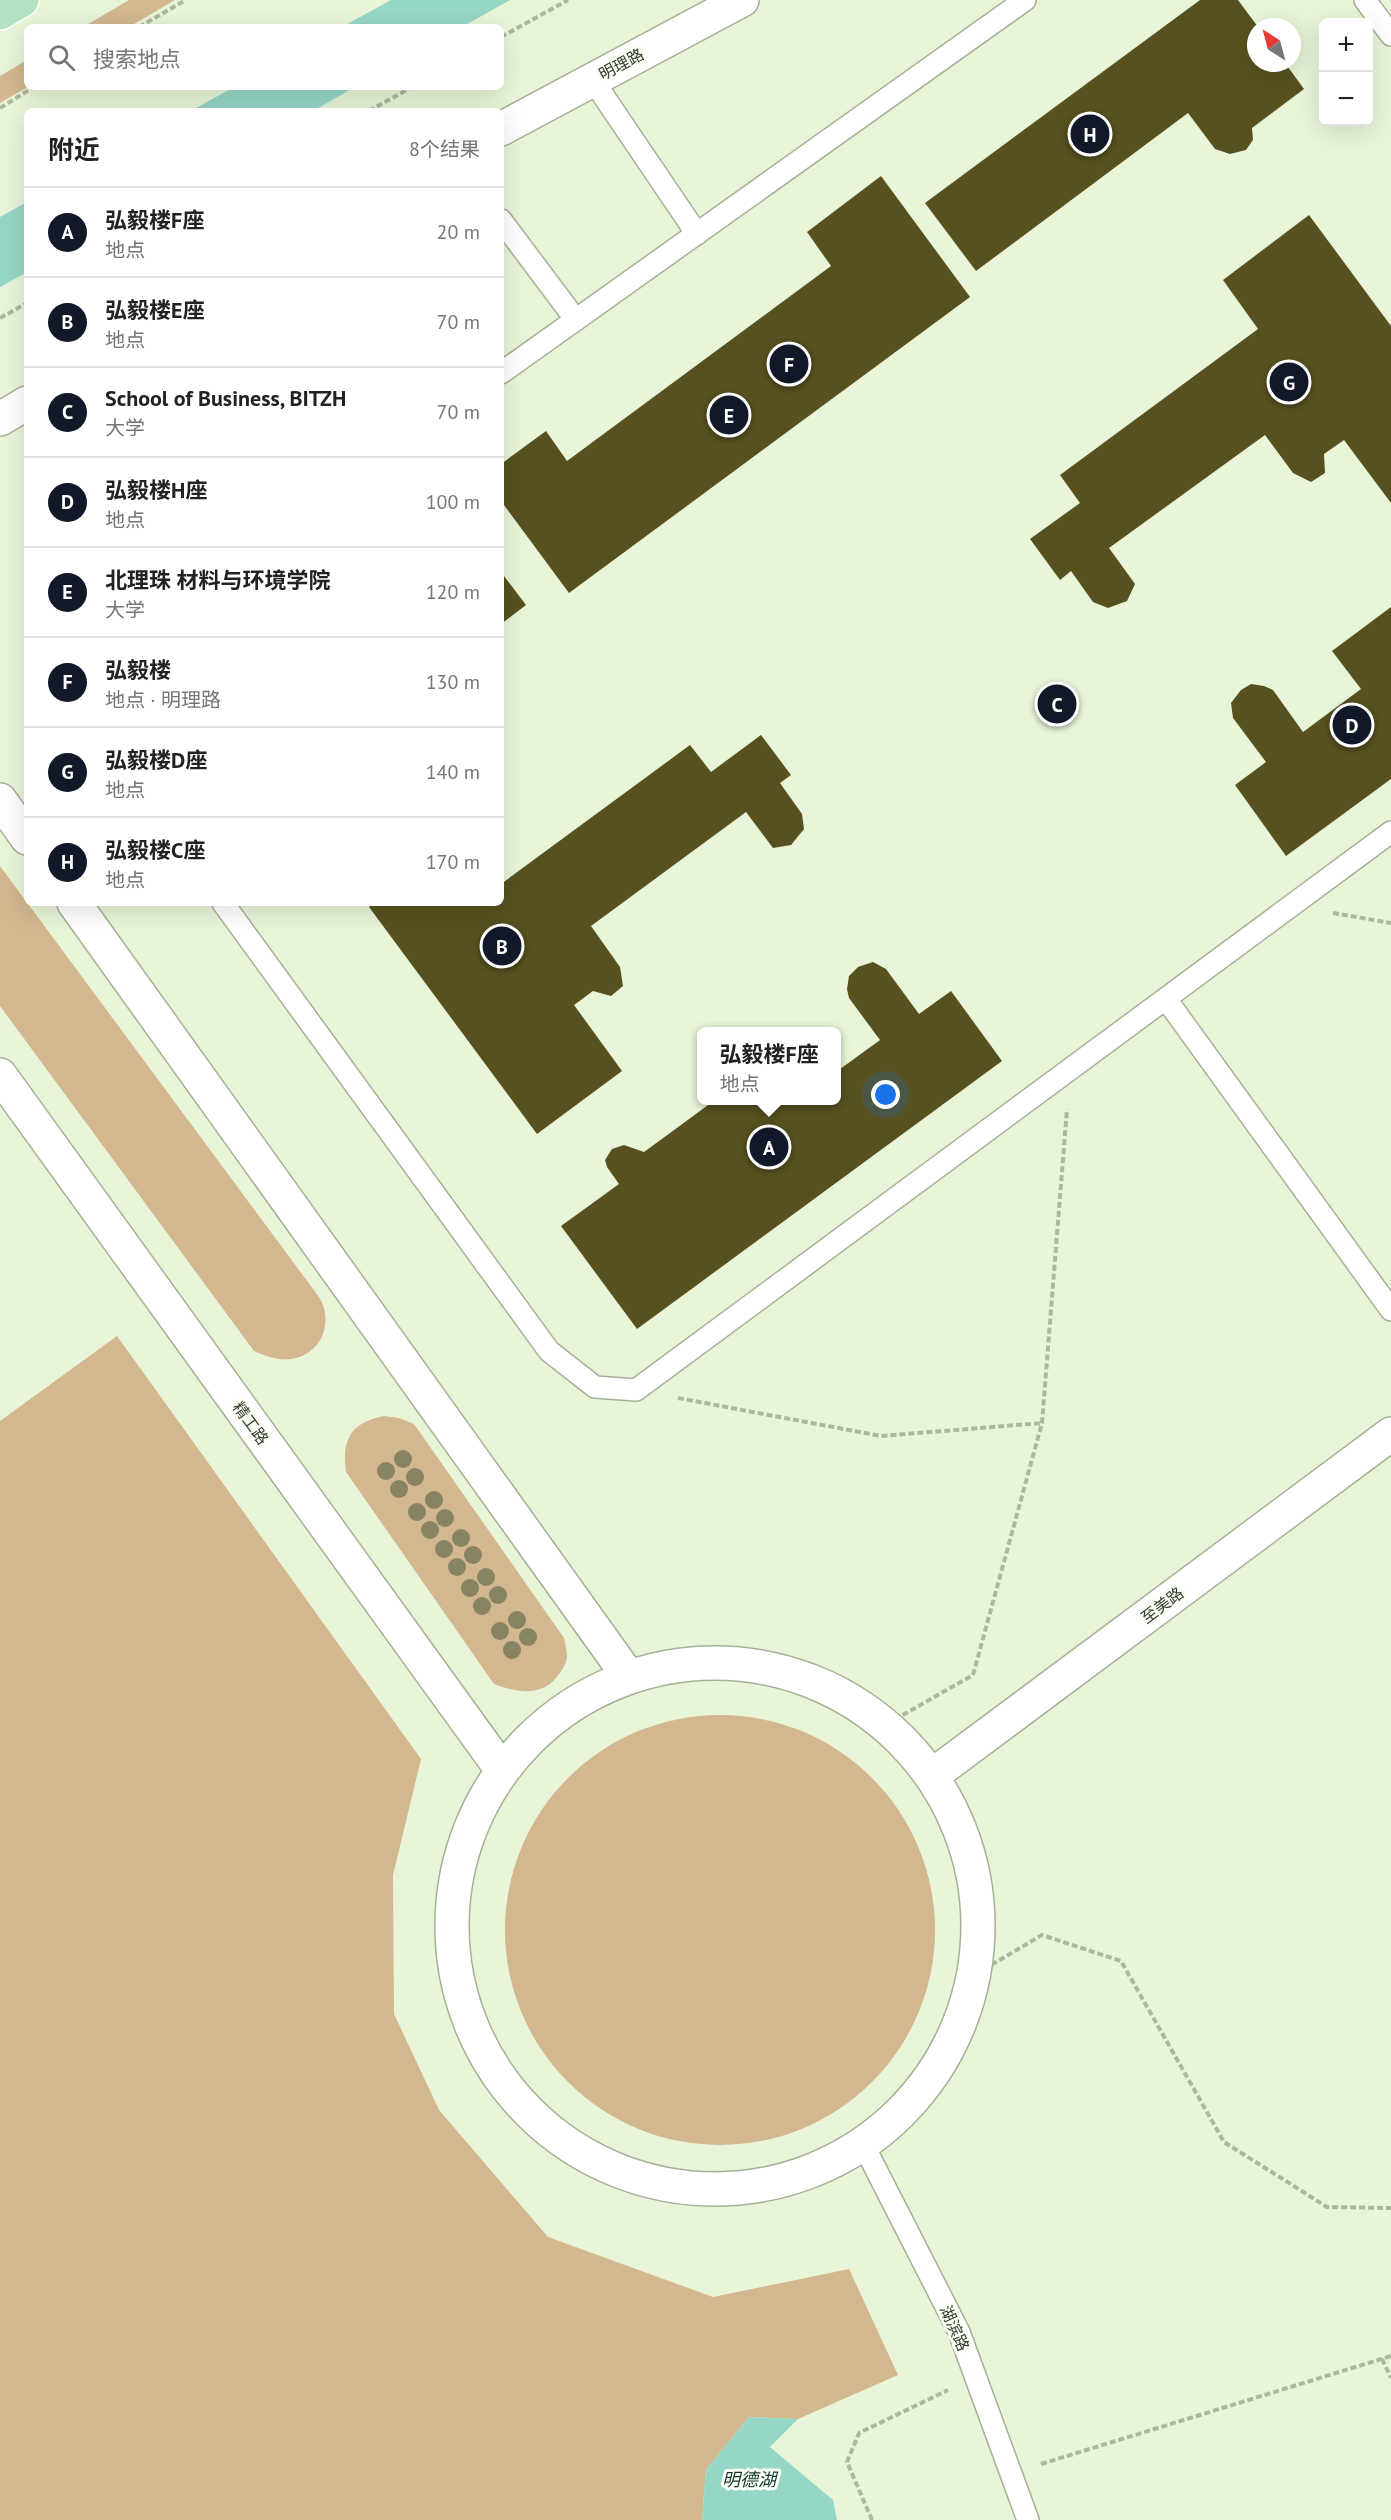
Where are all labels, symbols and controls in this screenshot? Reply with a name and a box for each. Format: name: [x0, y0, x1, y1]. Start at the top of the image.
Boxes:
north arrow: [1247, 18, 1301, 72]
map controls: [1319, 18, 1373, 126]
button: +: [1319, 18, 1373, 72]
search box: [24, 24, 504, 90]
icon: search: [45, 41, 78, 74]
street label: 明理路: [595, 44, 647, 84]
text: 搜索地点: [93, 45, 181, 73]
button: −: [1319, 72, 1373, 126]
pin: H: [1070, 112, 1110, 156]
text: 附近: [48, 133, 100, 166]
text: 8个结果: [409, 136, 480, 162]
text: 弘毅楼F座: [105, 206, 204, 234]
text: A: [61, 219, 74, 245]
text: 20 m: [437, 219, 480, 245]
text: 地点: [105, 237, 145, 263]
text: 弘毅楼E座: [105, 296, 204, 324]
text: B: [62, 309, 73, 335]
text: 70 m: [437, 309, 480, 335]
text: 地点: [105, 327, 145, 353]
pin: F: [770, 342, 808, 386]
pin: G: [1270, 360, 1308, 404]
text: School of Business, BITZH: [105, 384, 346, 412]
pin: E: [710, 392, 748, 438]
text: C: [62, 399, 73, 425]
text: 70 m: [437, 399, 480, 425]
text: 大学: [105, 415, 145, 441]
text: 弘毅楼H座: [105, 476, 207, 504]
text: D: [61, 489, 74, 515]
text: 100 m: [426, 489, 480, 515]
text: 地点: [105, 507, 145, 533]
text: 北理珠 材料与环境学院: [105, 566, 331, 594]
text: E: [62, 579, 73, 605]
text: 120 m: [426, 579, 480, 605]
text: 大学: [105, 597, 145, 623]
text: 弘毅楼: [105, 656, 171, 684]
text: F: [62, 669, 73, 695]
text: 130 m: [426, 669, 480, 695]
pin: C: [1038, 682, 1076, 726]
text: 地点 · 明理路: [105, 687, 221, 713]
pin: D: [1332, 702, 1372, 748]
text: 弘毅楼D座: [105, 746, 207, 774]
text: G: [61, 759, 74, 785]
text: 140 m: [426, 759, 480, 785]
text: 地点: [105, 777, 145, 803]
text: 弘毅楼C座: [105, 836, 205, 864]
text: H: [61, 849, 74, 875]
text: 170 m: [426, 849, 480, 875]
text: 地点: [105, 867, 145, 893]
pin: B: [482, 924, 522, 968]
popup: [697, 1027, 841, 1105]
text: 弘毅楼F座: [719, 1040, 819, 1068]
text: 地点: [719, 1071, 759, 1097]
your location: [871, 1080, 900, 1109]
pin: A: [750, 1124, 788, 1170]
street label: 精工路: [229, 1398, 273, 1448]
street label: 至美路: [1137, 1583, 1187, 1627]
street label: 湖滨路: [936, 2302, 974, 2354]
water label: 明德湖: [722, 2468, 779, 2491]

